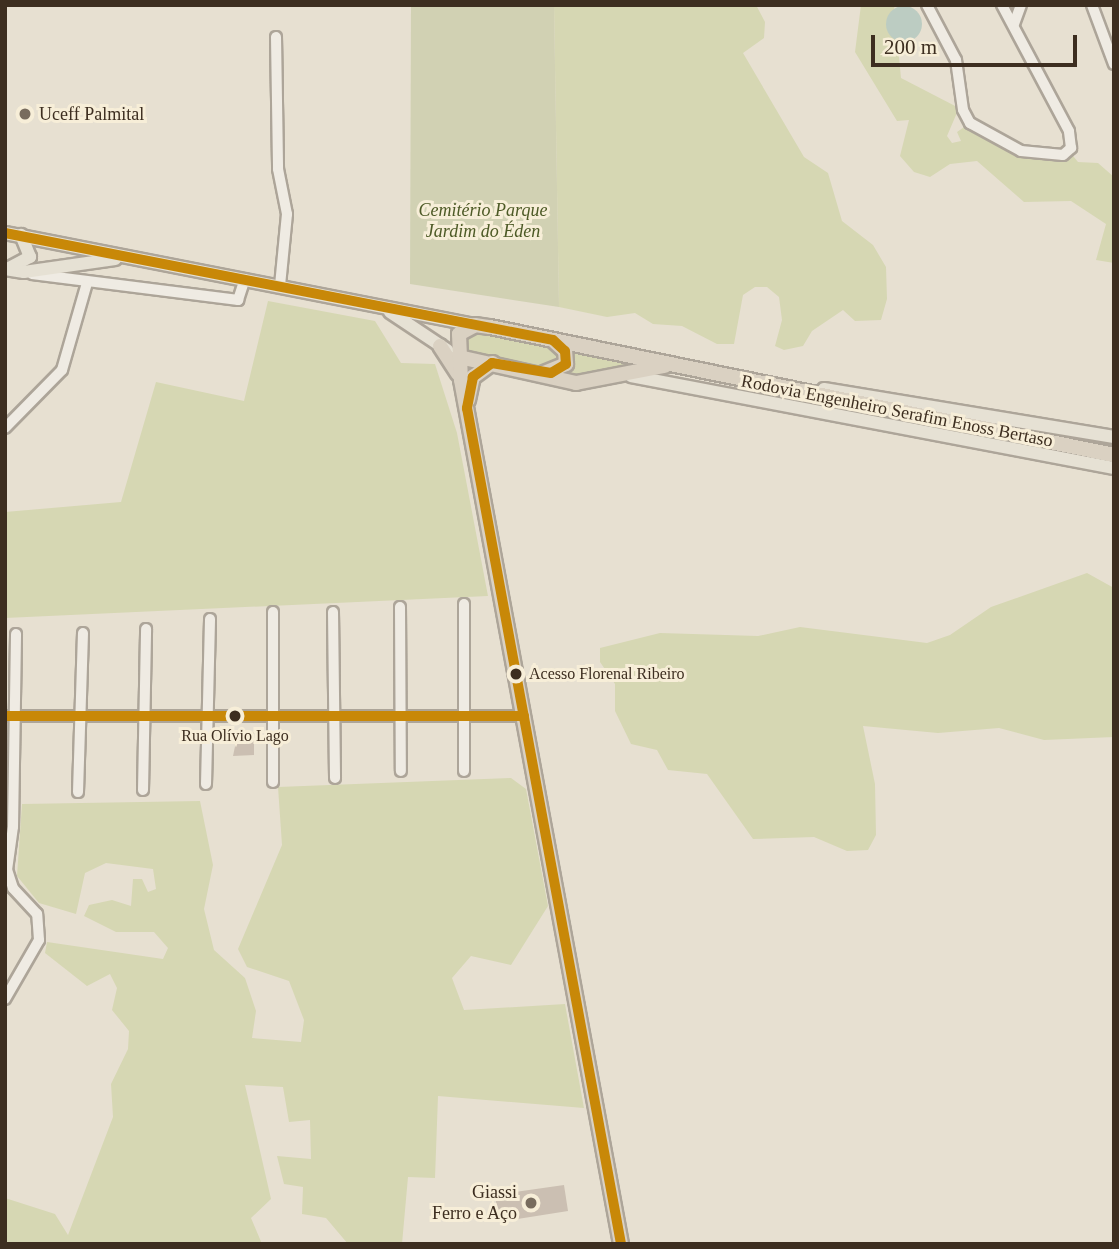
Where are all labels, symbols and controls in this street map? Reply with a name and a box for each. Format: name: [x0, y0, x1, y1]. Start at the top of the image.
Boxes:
scale bar: [874, 21, 1080, 65]
text: 200 m: [884, 35, 937, 59]
place label: Uceff Palmital: [39, 103, 144, 125]
marker: Uceff Palmital: [17, 106, 33, 122]
park label: Cemitério Parque Jardim do Éden: [419, 200, 547, 242]
street label: Rodovia Engenheiro Serafim Enoss Bertaso: [739, 370, 1055, 452]
place label: Acesso Florenal Ribeiro: [529, 664, 685, 684]
marker: Acesso Florenal Ribeiro: [509, 667, 523, 681]
marker: Rua Olívio Lago: [228, 709, 242, 723]
place label: Rua Olívio Lago: [181, 726, 289, 746]
place label: Giassi Ferro e Aço: [431, 1182, 517, 1224]
marker: Giassi Ferro e Aço: [523, 1195, 539, 1211]

